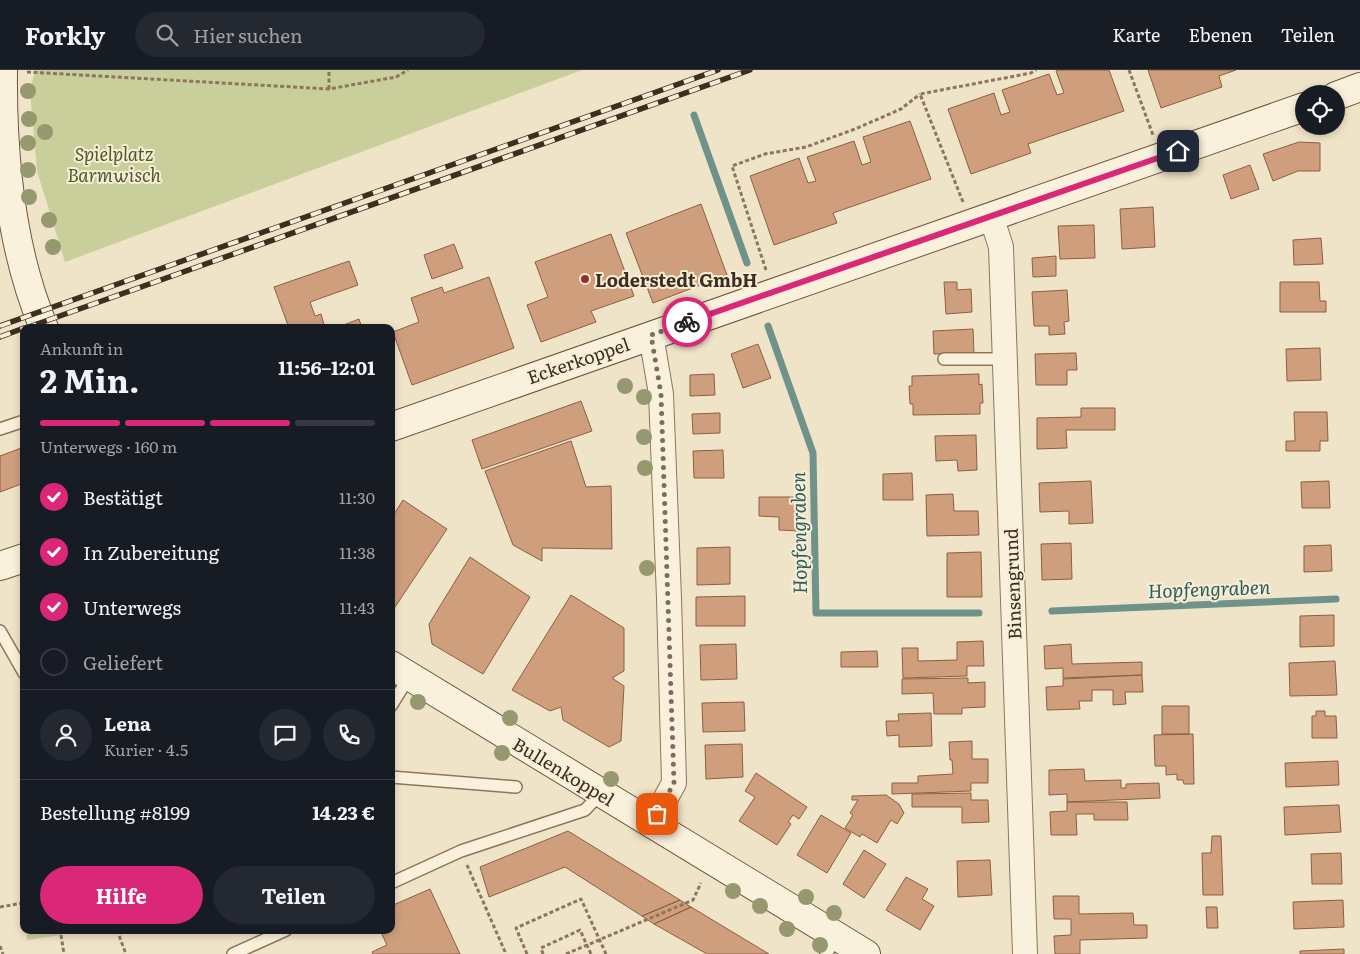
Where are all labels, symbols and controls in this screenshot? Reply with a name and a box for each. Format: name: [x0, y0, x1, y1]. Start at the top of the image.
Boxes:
search box: [135, 12, 485, 57]
text: Forkly: [25, 17, 105, 52]
icon: search: [153, 21, 181, 49]
text: Hier suchen: [193, 21, 303, 49]
text: Karte: [1113, 21, 1160, 48]
text: Ebenen: [1188, 21, 1253, 48]
text: Teilen: [1281, 21, 1335, 48]
map controls: [1295, 85, 1345, 135]
button: locate: [1295, 85, 1345, 135]
pin: [1157, 130, 1199, 172]
icon: home: [1164, 137, 1192, 165]
park label: Spielplatz Barmwisch: [67, 140, 161, 188]
place label: Loderstedt GmbH: [595, 266, 757, 293]
marker: Loderstedt GmbH: [579, 273, 591, 285]
courier: [662, 297, 712, 347]
icon: bike: [673, 308, 701, 336]
street label: Eckerkoppel: [523, 330, 633, 390]
text: Ankunft in: [40, 336, 123, 360]
text: 11:56–12:01: [278, 353, 375, 381]
text: 2 Min.: [40, 355, 139, 403]
text: Unterwegs · 160 m: [40, 434, 177, 458]
water label: Hopfengraben: [783, 471, 813, 594]
icon: check: [40, 483, 68, 511]
text: Bestätigt: [83, 483, 163, 511]
text: 11:30: [339, 485, 375, 509]
street label: Binsengrund: [997, 528, 1027, 640]
icon: check: [40, 538, 68, 566]
text: In Zubereitung: [83, 538, 219, 566]
text: 11:38: [339, 540, 375, 564]
water label: Hopfengraben: [1147, 572, 1271, 604]
icon: check: [40, 593, 68, 621]
text: Unterwegs: [83, 593, 181, 621]
text: 11:43: [339, 595, 375, 619]
text: Geliefert: [83, 648, 163, 676]
button: person: [40, 709, 92, 761]
text: Lena: [104, 709, 151, 737]
button: chat: [259, 709, 311, 761]
button: phone: [323, 709, 375, 761]
street label: Bullenkoppel: [508, 730, 620, 812]
text: Kurier · 4.5: [104, 737, 188, 761]
pin: [636, 793, 678, 835]
text: Bestellung #8199: [40, 798, 190, 826]
text: 14.23 €: [312, 798, 375, 826]
icon: bag: [643, 800, 671, 828]
button: Hilfe: [40, 866, 203, 924]
button: Teilen: [213, 866, 375, 924]

